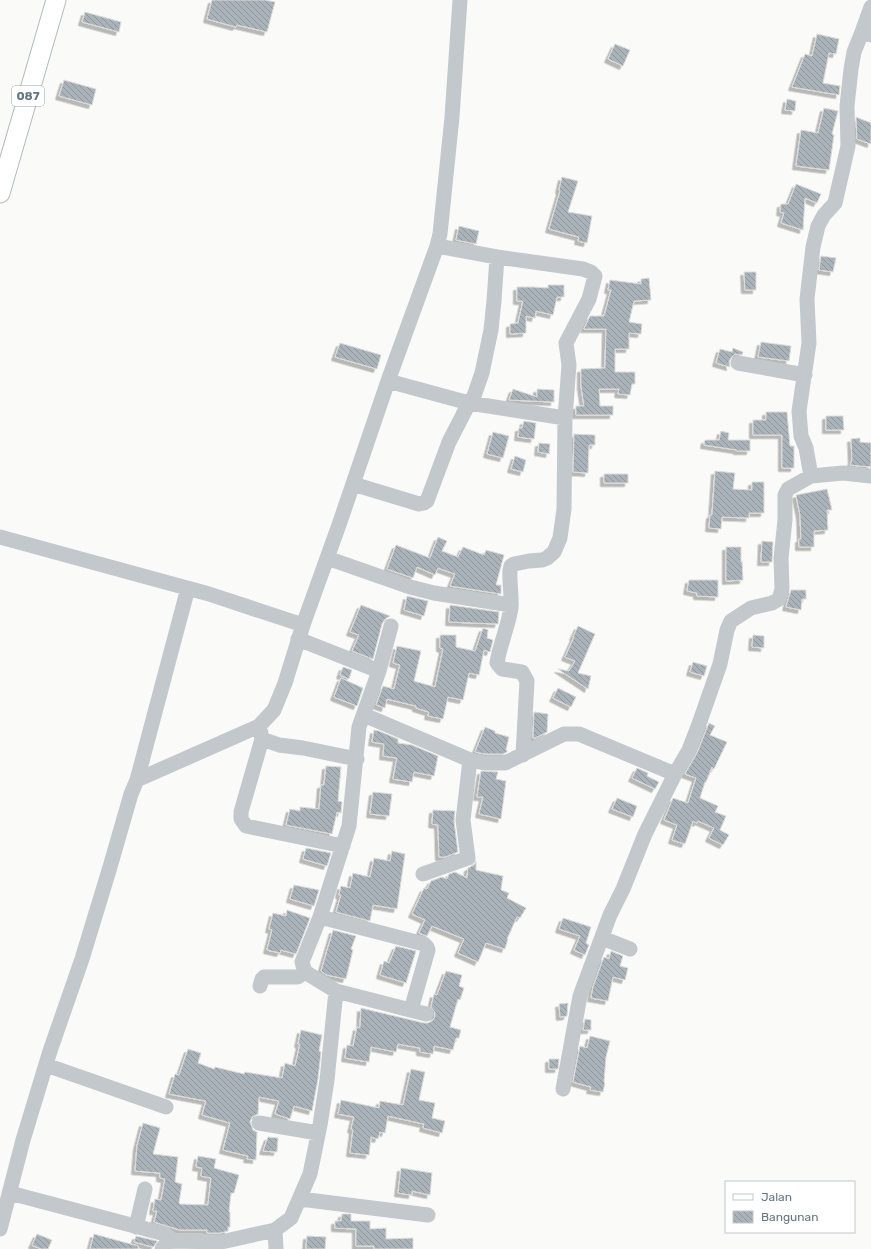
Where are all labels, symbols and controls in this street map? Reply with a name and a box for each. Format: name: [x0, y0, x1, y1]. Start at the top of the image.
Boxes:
road number: 087: [12, 86, 44, 106]
legend: [725, 1181, 855, 1233]
text: Jalan: [761, 1190, 792, 1204]
text: Bangunan: [761, 1210, 818, 1224]

